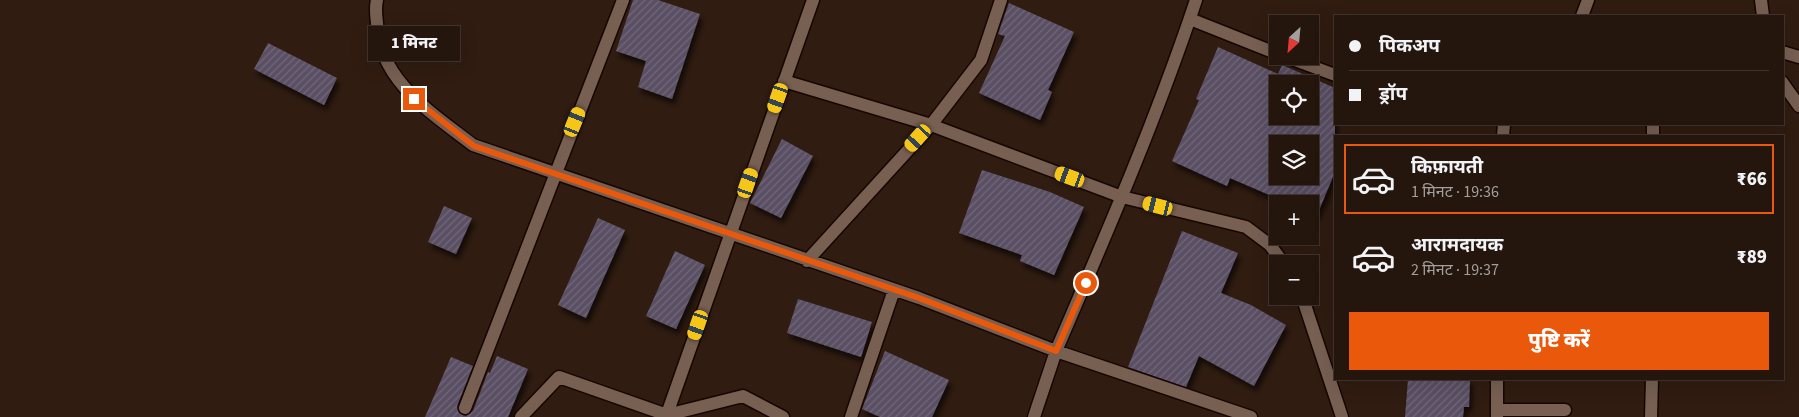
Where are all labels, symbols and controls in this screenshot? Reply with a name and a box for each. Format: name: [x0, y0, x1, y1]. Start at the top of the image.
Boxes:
north arrow: [1269, 15, 1319, 65]
map controls: [1269, 15, 1319, 305]
callout: 1 मिनट: [368, 27, 460, 62]
text: 1 मिनट: [391, 32, 437, 54]
text: पिकअप: [1379, 33, 1440, 60]
button: locate: [1269, 75, 1319, 125]
car: [766, 81, 789, 115]
text: ड्रॉप: [1379, 81, 1407, 108]
route end: [403, 88, 425, 110]
car: [562, 105, 587, 139]
car: [902, 122, 933, 154]
button: layers: [1269, 135, 1319, 185]
text: किफ़ायती: [1411, 154, 1483, 181]
icon: car: [1351, 157, 1396, 202]
car: [1053, 165, 1086, 189]
car: [736, 166, 759, 200]
text: ₹66: [1737, 166, 1767, 193]
text: 1 मिनट · 19:36: [1411, 181, 1499, 203]
car: [1141, 195, 1174, 217]
button: +: [1269, 195, 1319, 245]
text: आरामदायक: [1411, 232, 1503, 259]
icon: car: [1351, 235, 1396, 280]
text: ₹89: [1737, 244, 1767, 271]
button: −: [1269, 255, 1319, 305]
text: 2 मिनट · 19:37: [1411, 259, 1499, 281]
route start: [1075, 272, 1097, 294]
car: [686, 308, 709, 342]
button: पुष्टि करें: [1349, 312, 1769, 370]

